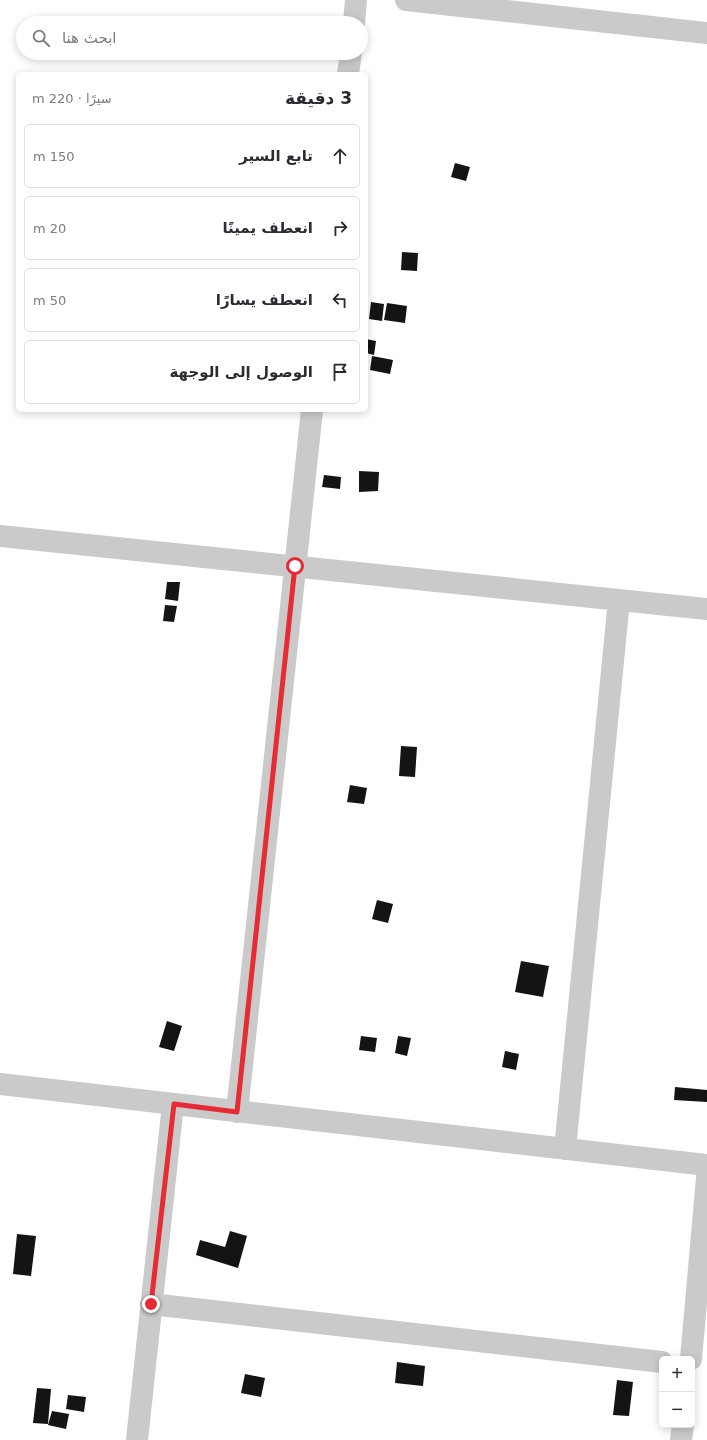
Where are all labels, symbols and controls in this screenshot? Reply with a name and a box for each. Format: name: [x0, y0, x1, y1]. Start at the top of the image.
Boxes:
search box: [16, 16, 368, 60]
icon: search: [30, 27, 52, 49]
text: ابحث هنا: [62, 29, 117, 47]
text: 3 دقيقة: [285, 88, 352, 108]
text: سيرًا · 220 m: [32, 91, 112, 106]
icon: ahead: [329, 145, 351, 167]
text: تابع السير: [239, 147, 313, 165]
text: 150 m: [33, 149, 75, 164]
icon: right: [329, 217, 351, 239]
text: انعطف يمينًا: [222, 219, 313, 237]
text: 20 m: [33, 221, 66, 236]
icon: left: [329, 289, 351, 311]
text: انعطف يسارًا: [216, 291, 313, 309]
text: 50 m: [33, 293, 66, 308]
icon: arrive: [329, 361, 351, 383]
text: الوصول إلى الوجهة: [170, 363, 313, 381]
route start: [286, 557, 304, 575]
route end: [142, 1295, 160, 1313]
map controls: [659, 1356, 695, 1428]
button: +: [659, 1356, 695, 1392]
button: −: [659, 1392, 695, 1428]

